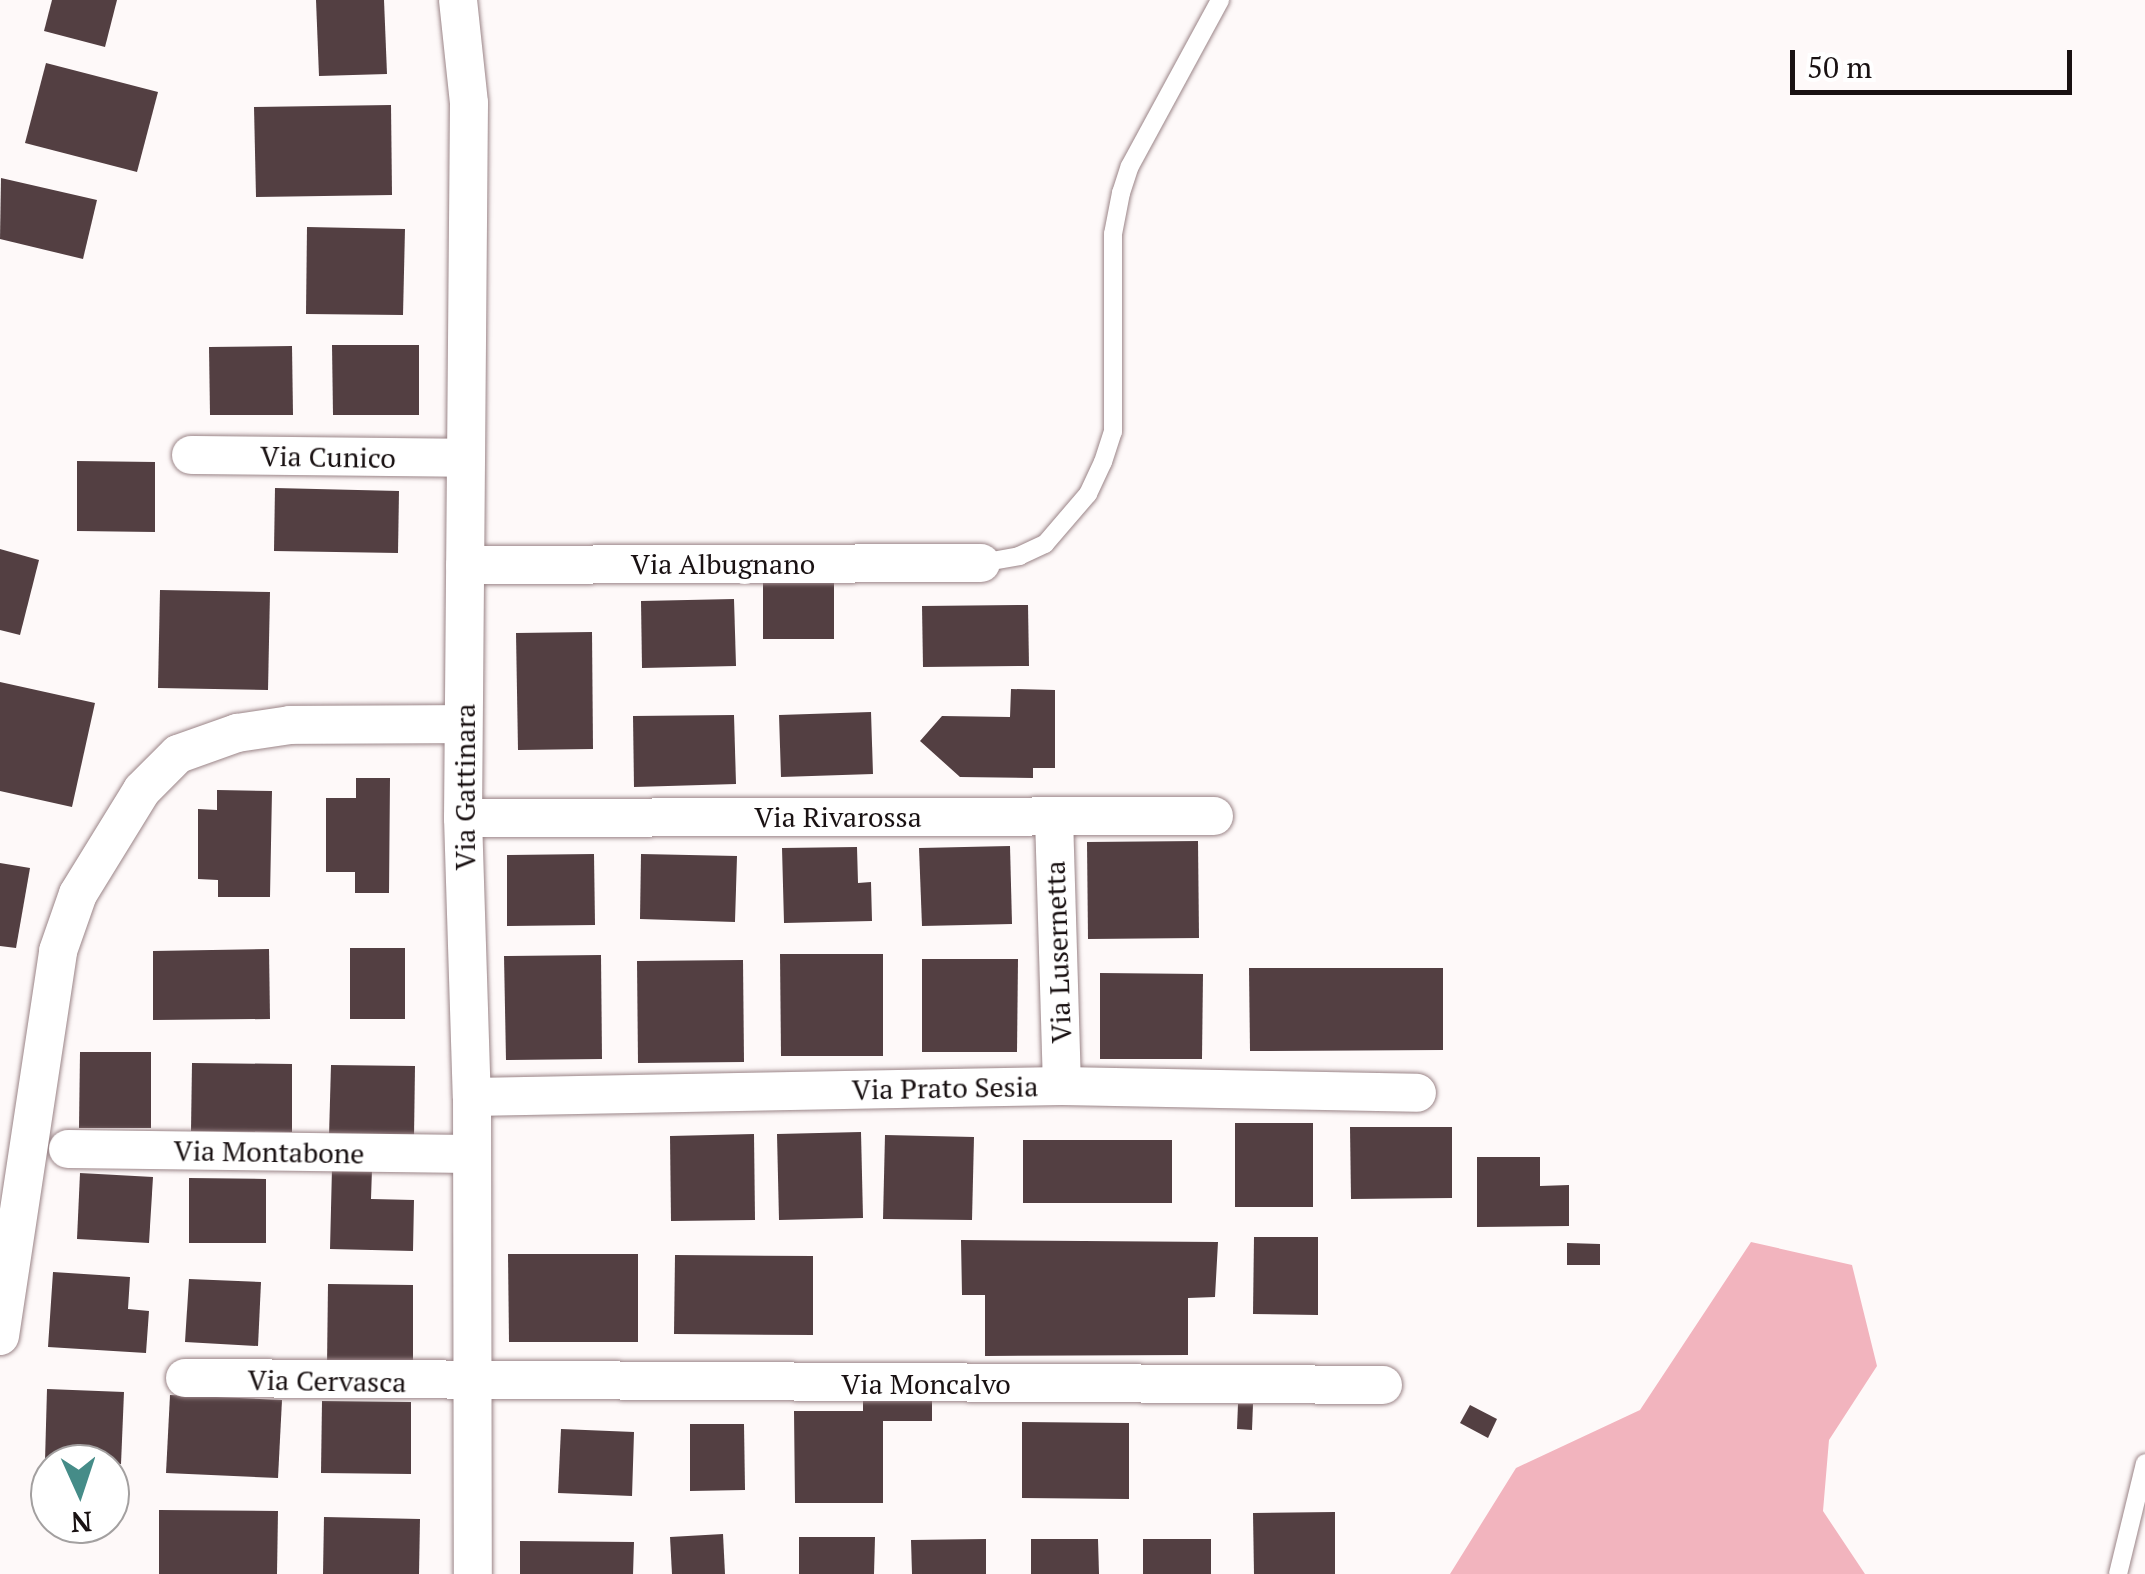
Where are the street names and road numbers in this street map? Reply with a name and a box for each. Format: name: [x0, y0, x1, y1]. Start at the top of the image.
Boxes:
street label: Via Cunico: [260, 439, 396, 475]
street label: Via Albugnano: [630, 547, 816, 581]
street label: Via Gattinara: [448, 704, 482, 870]
street label: Via Rivarossa: [754, 800, 922, 834]
street label: Via Lusernetta: [1038, 860, 1078, 1044]
street label: Via Prato Sesia: [851, 1070, 1039, 1106]
street label: Via Montabone: [173, 1134, 365, 1170]
street label: Via Cervasca: [247, 1363, 407, 1399]
street label: Via Moncalvo: [841, 1367, 1011, 1401]

